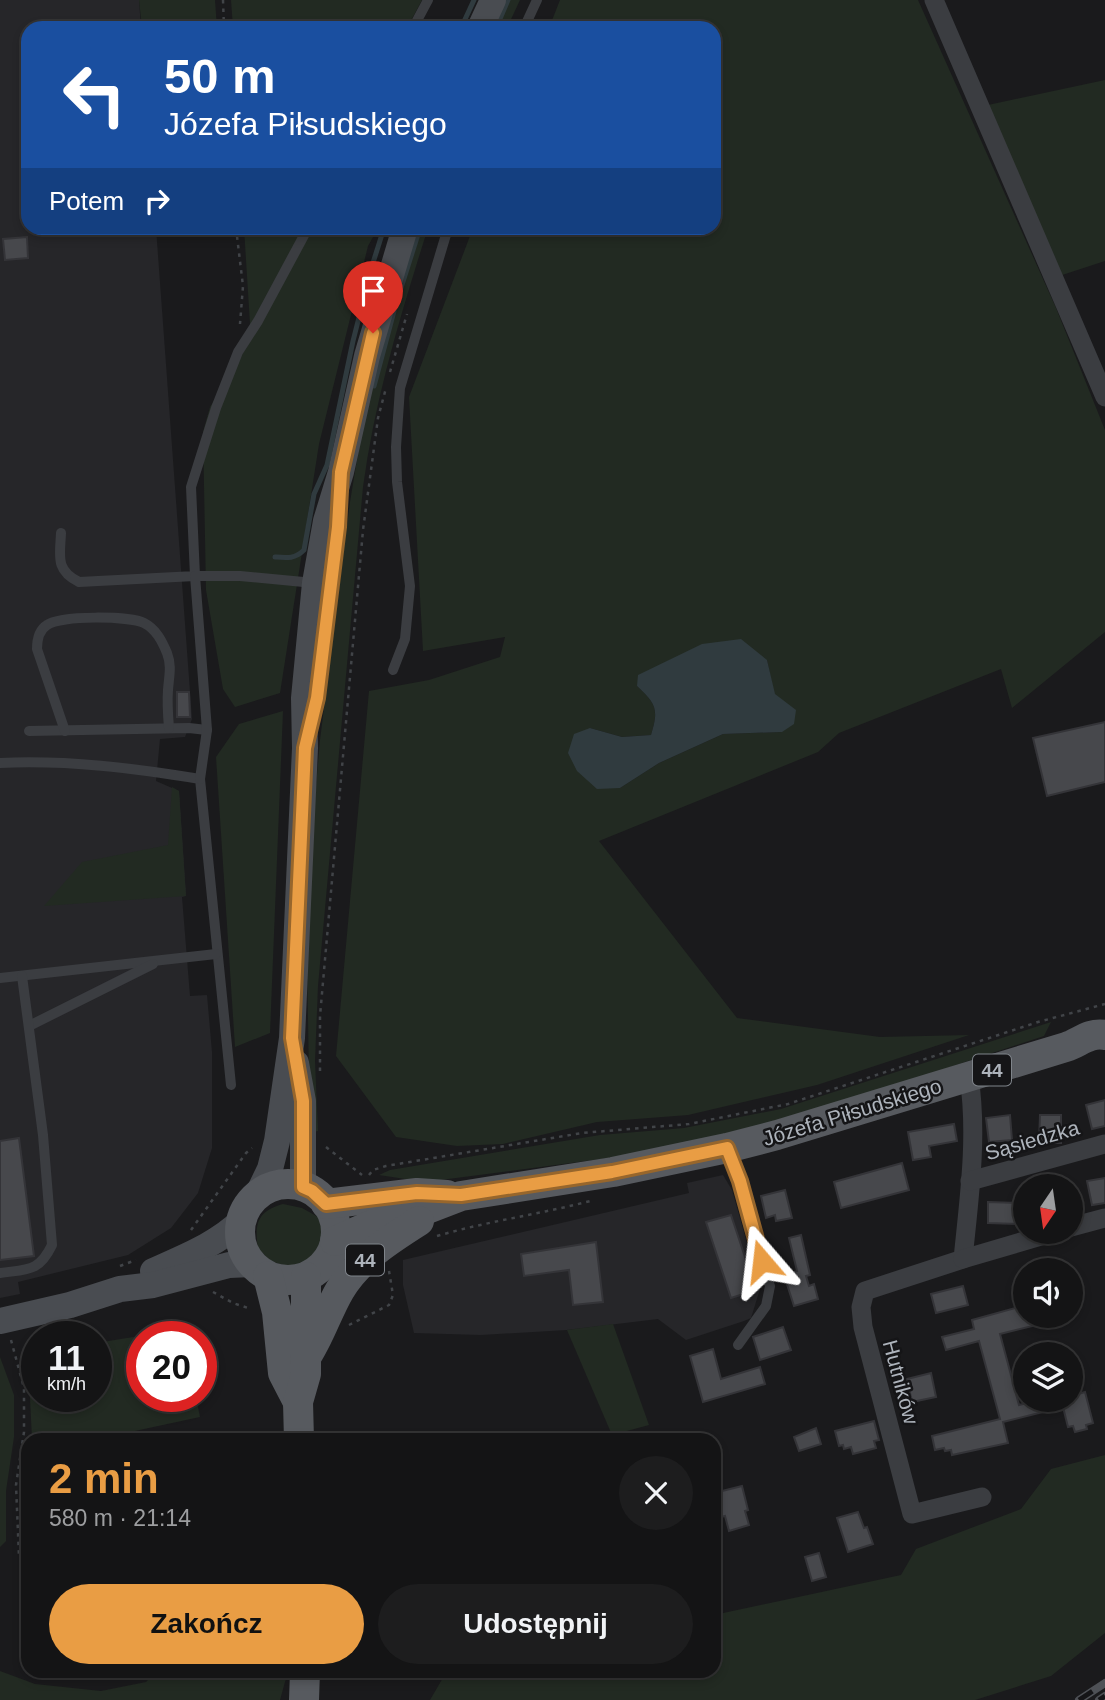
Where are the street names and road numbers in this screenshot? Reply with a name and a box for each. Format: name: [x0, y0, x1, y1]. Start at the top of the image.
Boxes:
road number: 44: [973, 1054, 1011, 1086]
street label: Józefa Piłsudskiego: [760, 1074, 944, 1150]
street label: Sąsiedzka: [982, 1116, 1082, 1164]
road number: 44: [346, 1244, 384, 1276]
street label: Hutników: [879, 1337, 924, 1427]

